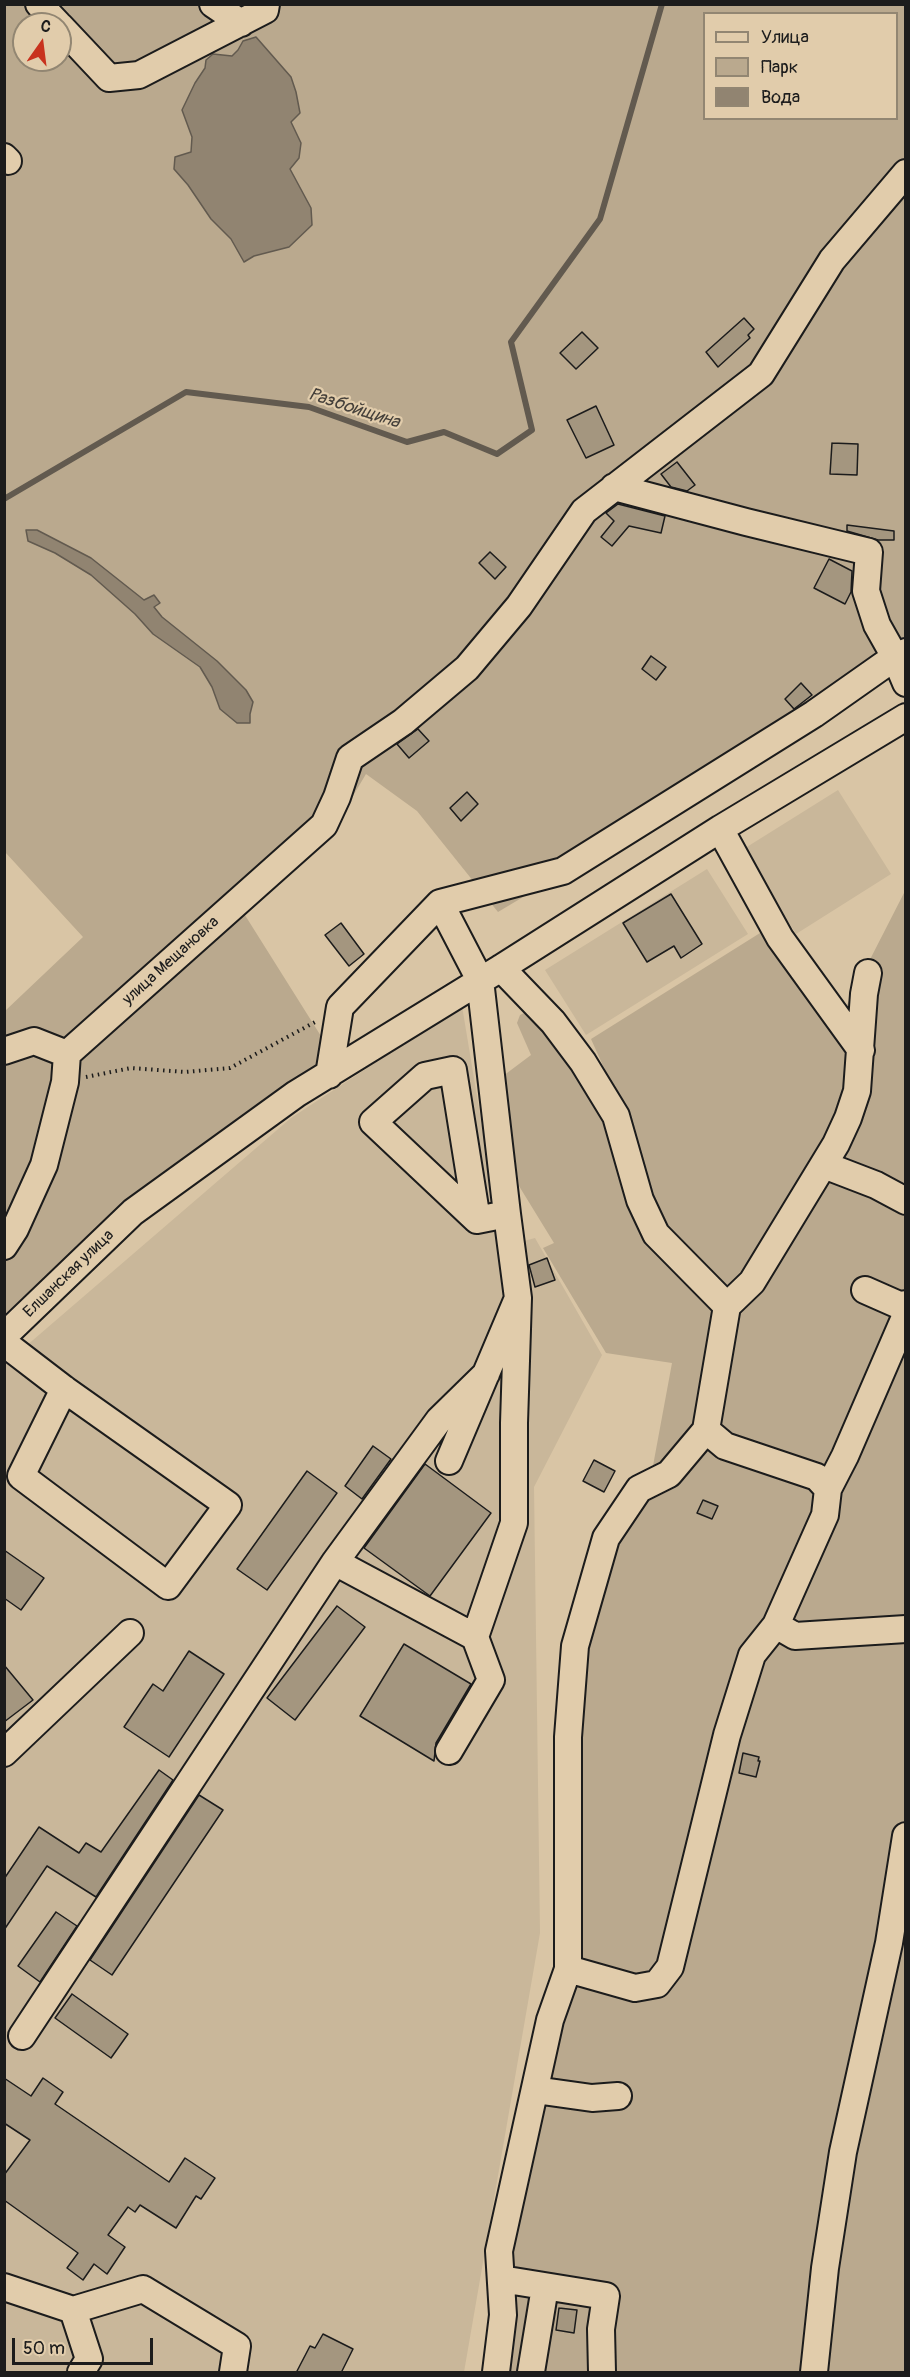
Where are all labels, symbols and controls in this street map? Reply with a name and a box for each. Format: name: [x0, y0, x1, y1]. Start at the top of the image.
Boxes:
north arrow: [12, 12, 72, 72]
legend: [703, 12, 898, 120]
text: С: [39, 16, 53, 37]
text: Улица: [761, 26, 809, 49]
text: Парк: [761, 56, 798, 79]
text: Вода: [761, 86, 800, 109]
water label: Разбойщина: [306, 384, 402, 434]
street label: улица Мещановка: [119, 913, 223, 1009]
street label: Елшанская улица: [20, 1226, 118, 1322]
scale bar: [15, 2326, 156, 2364]
text: 50 m: [23, 2337, 65, 2360]

